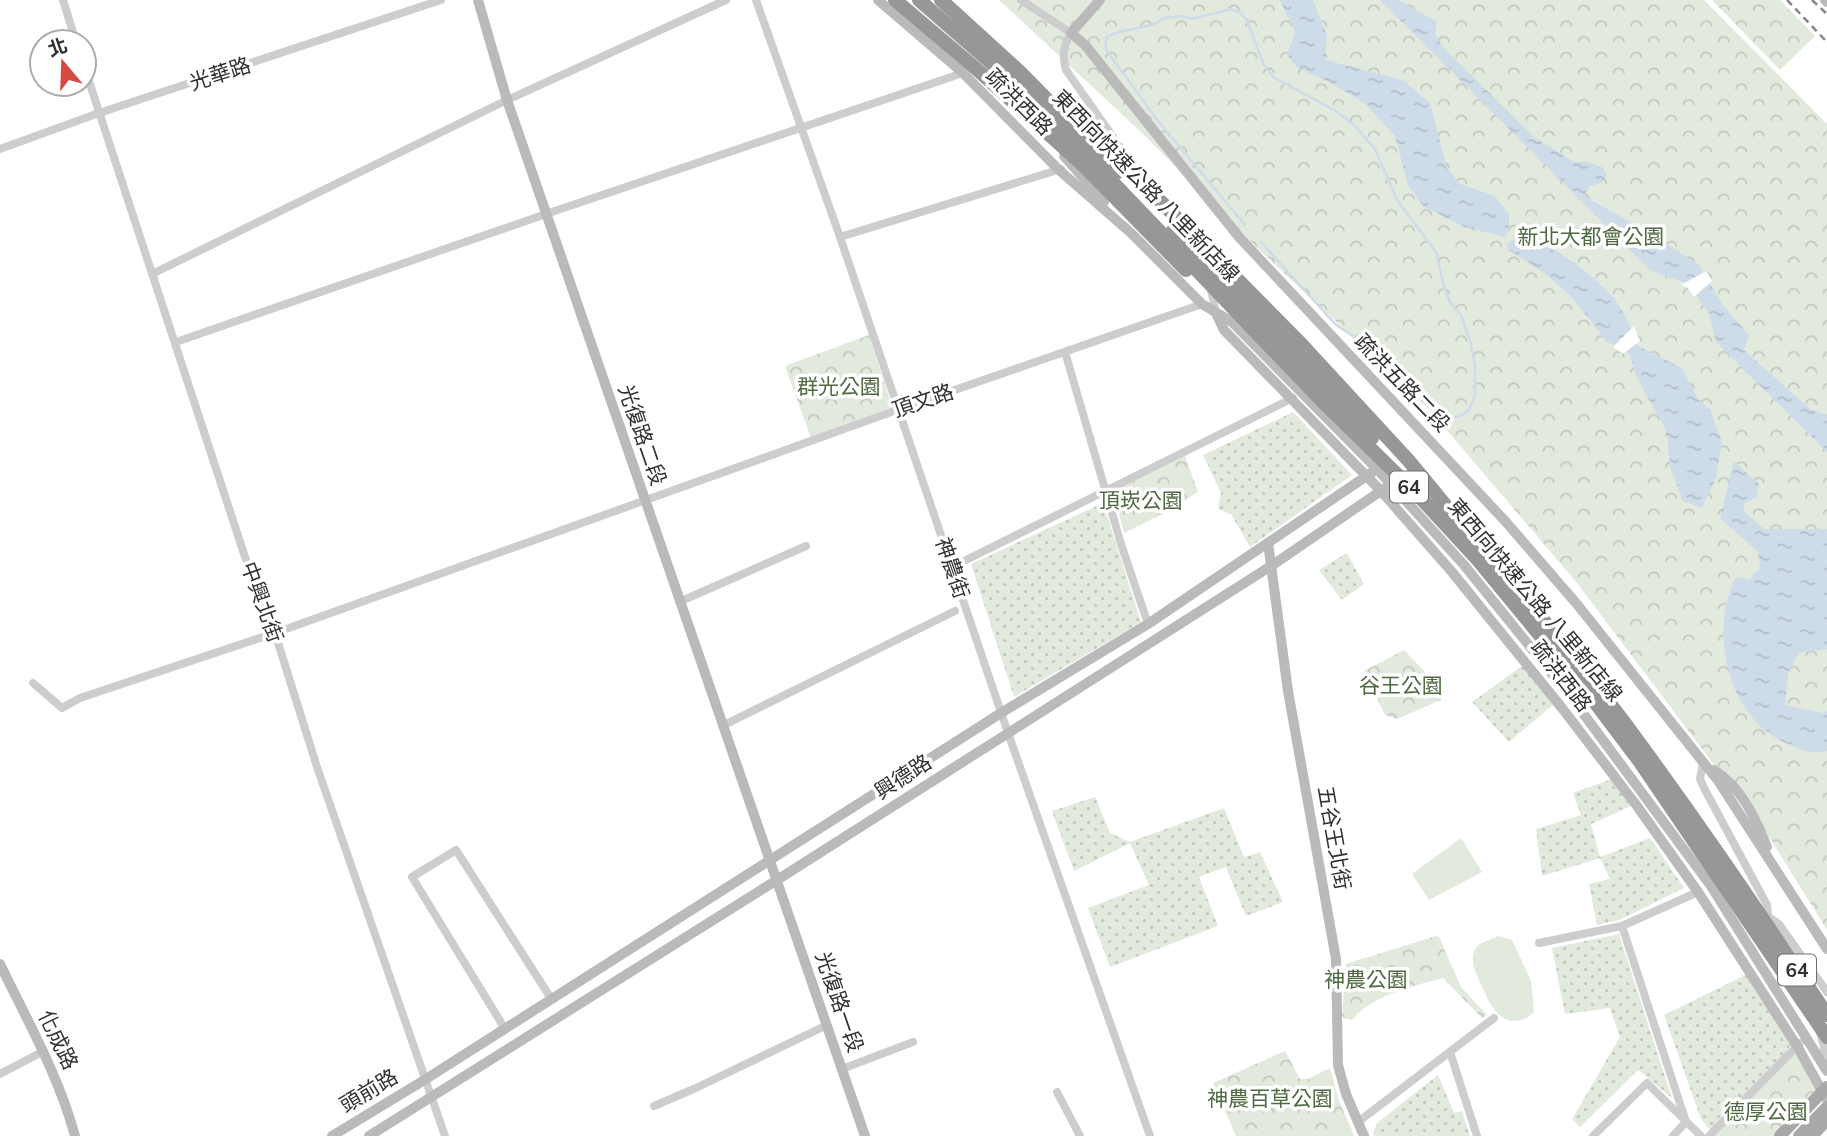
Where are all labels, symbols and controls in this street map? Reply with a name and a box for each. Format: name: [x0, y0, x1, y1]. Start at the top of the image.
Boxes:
north arrow: [28, 28, 98, 98]
text: 北: [45, 32, 70, 61]
street label: 光華路: [186, 51, 254, 95]
street label: 疏洪西路: [981, 62, 1059, 140]
street label: 東西向快速公路 八里新店線: [1048, 84, 1246, 287]
park label: 新北大都會公園: [1518, 223, 1665, 249]
street label: 疏洪五路二段: [1350, 328, 1456, 437]
park label: 群光公園: [797, 373, 881, 399]
street label: 頂文路: [889, 378, 957, 423]
street label: 光復路二段: [614, 381, 672, 489]
road number: 64: [1390, 472, 1428, 502]
park label: 頂崁公園: [1099, 487, 1183, 513]
street label: 東西向快速公路 八里新店線: [1443, 492, 1628, 706]
street label: 神農街: [930, 534, 975, 602]
street label: 中興北街: [236, 558, 290, 646]
street label: 疏洪西路: [1526, 634, 1598, 716]
park label: 谷王公園: [1359, 672, 1443, 698]
street label: 興德路: [869, 748, 936, 804]
street label: 五谷王北街: [1313, 784, 1357, 892]
street label: 光復路一段: [811, 948, 869, 1056]
road number: 64: [1778, 954, 1816, 986]
park label: 神農公園: [1324, 966, 1408, 992]
street label: 化成路: [33, 1006, 84, 1074]
street label: 頭前路: [335, 1063, 402, 1118]
park label: 神農百草公園: [1207, 1085, 1333, 1111]
park label: 德厚公園: [1724, 1098, 1808, 1124]

